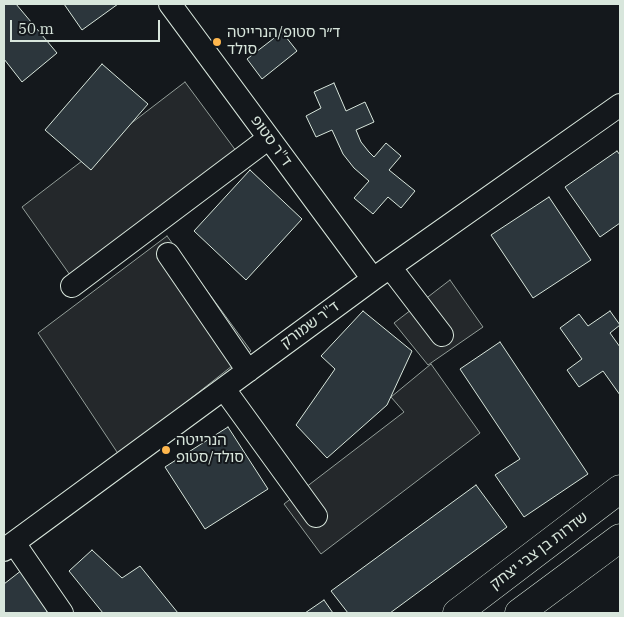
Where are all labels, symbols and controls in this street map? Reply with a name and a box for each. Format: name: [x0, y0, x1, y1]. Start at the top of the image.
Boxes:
scale bar: [12, 10, 162, 42]
text: 50 m: [18, 19, 54, 38]
place label: ד״ר סטופ/הנרייטה סולד: [227, 24, 340, 59]
marker: ד״ר סטופ/הנרייטה סולד: [211, 36, 223, 48]
street label: ד"ר סטופ: [247, 112, 295, 170]
street label: ד"ר שמורק: [277, 298, 343, 352]
place label: הנרייטה סולד/סטופ: [176, 432, 244, 467]
marker: הנרייטה סולד/סטופ: [160, 444, 172, 456]
street label: שדרות בן צבי יצחק: [486, 508, 592, 594]

